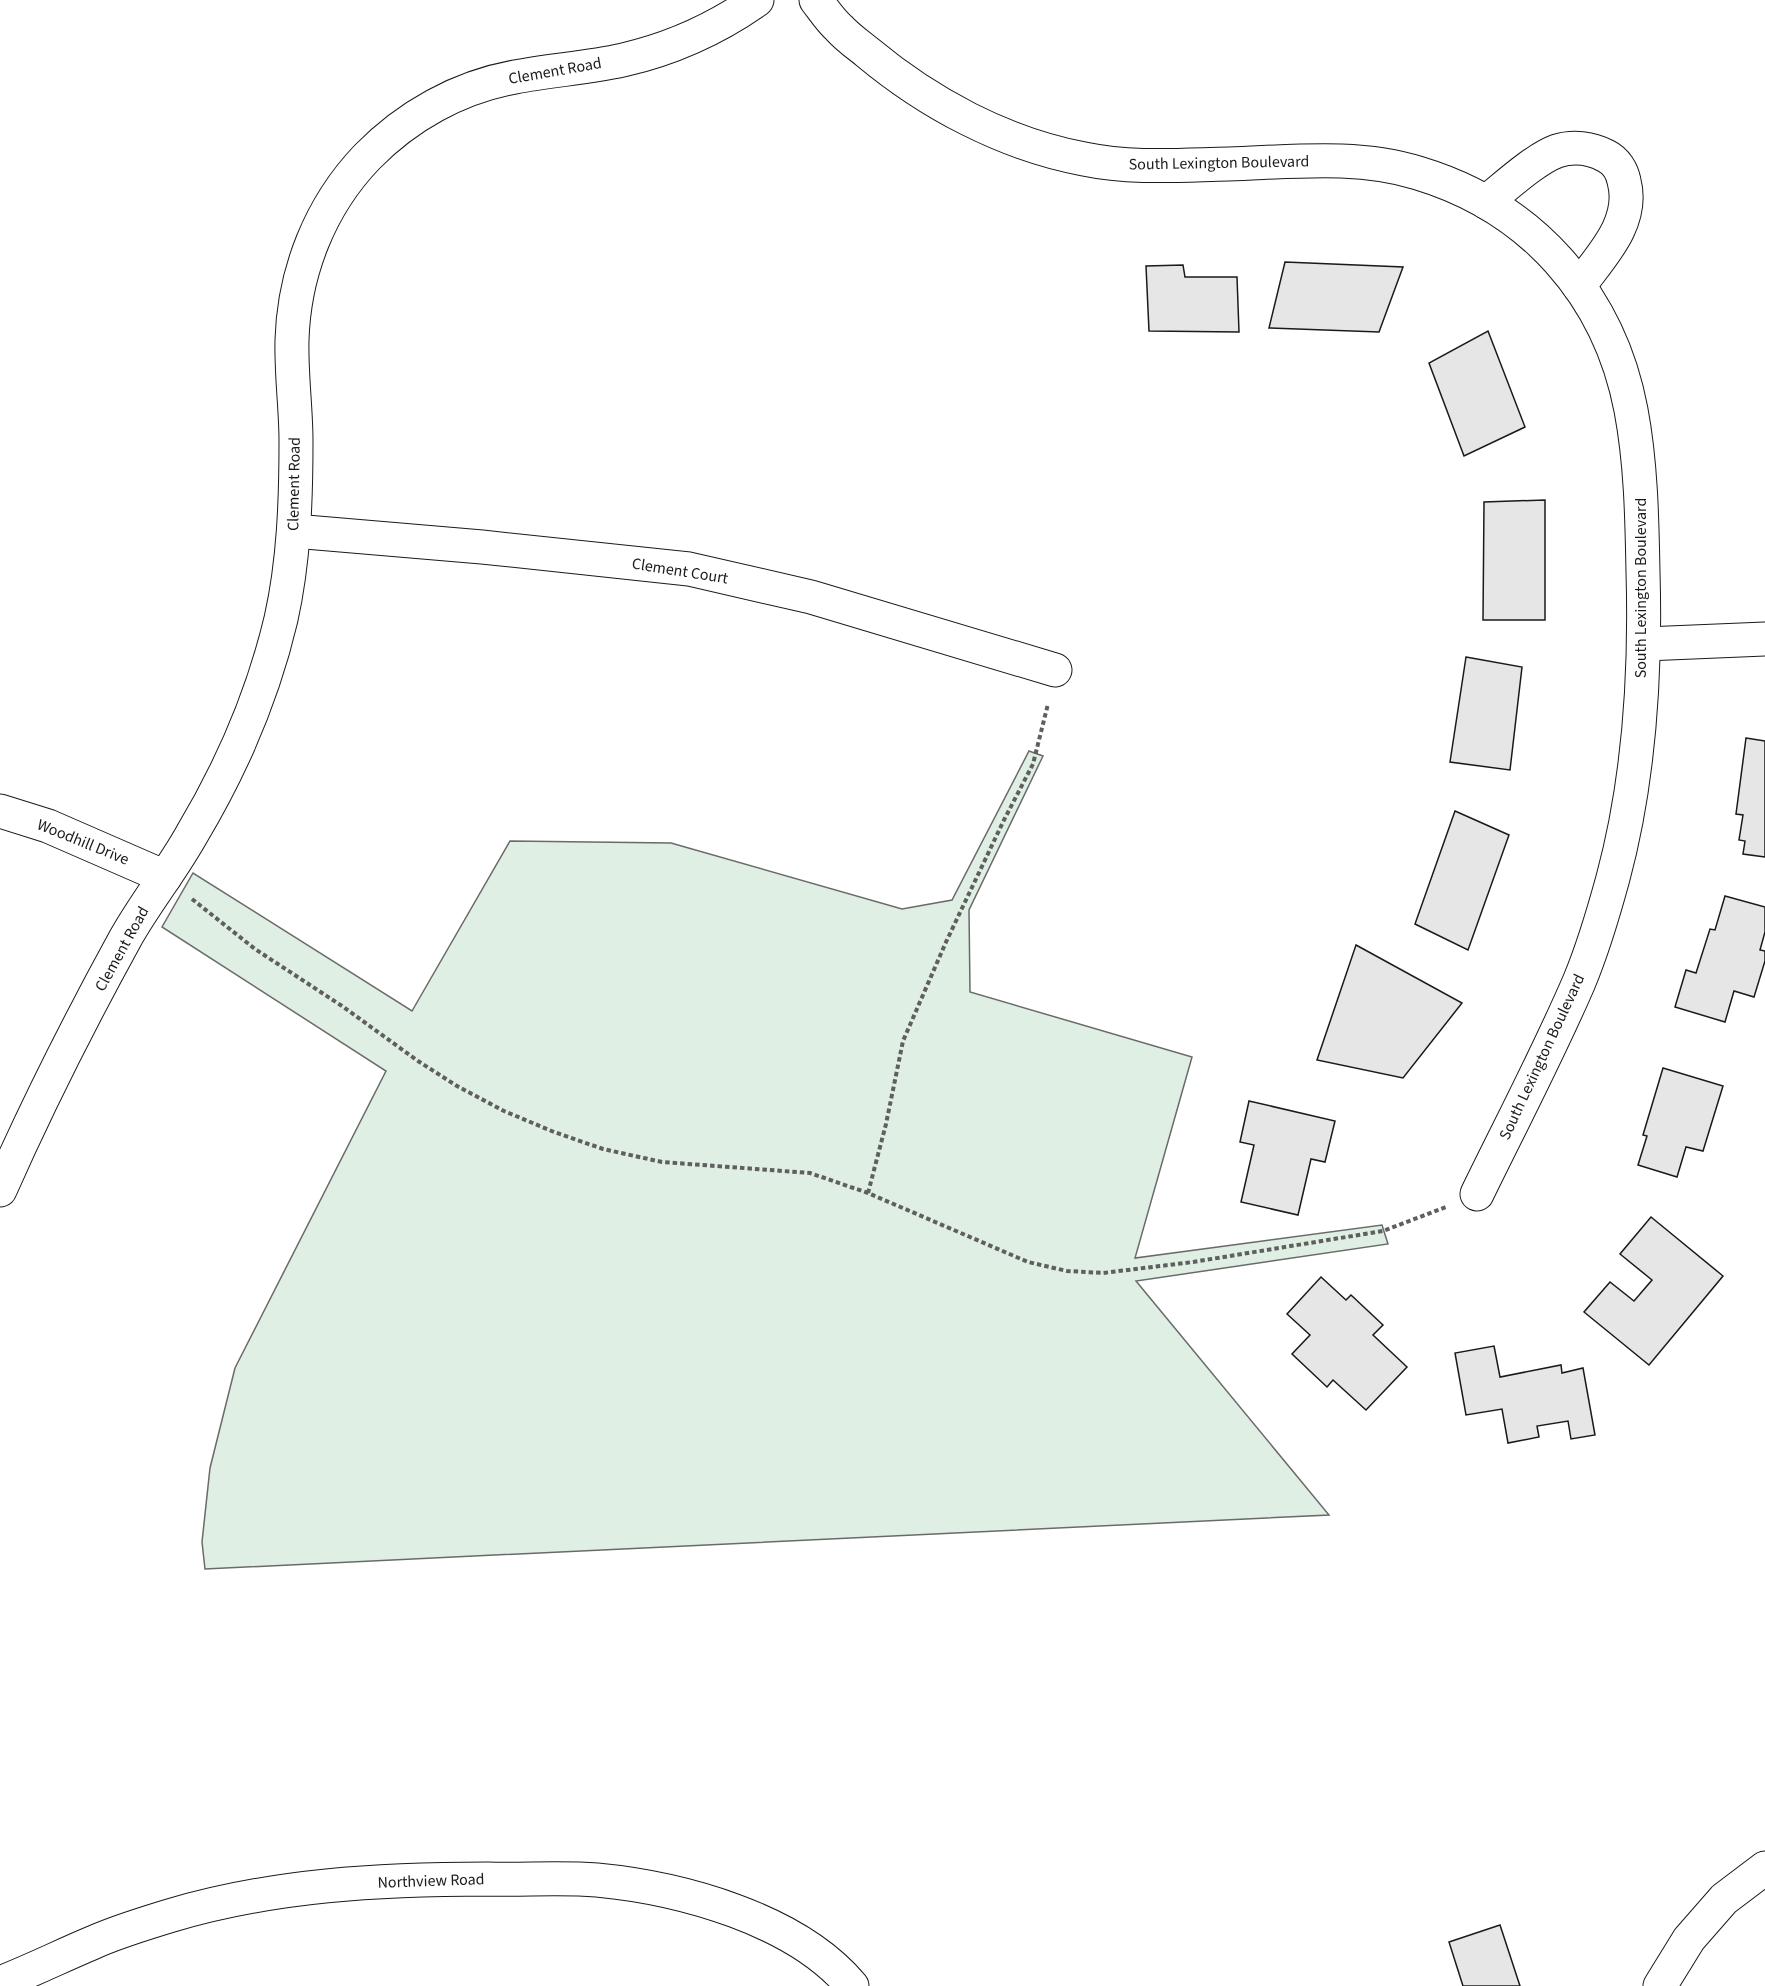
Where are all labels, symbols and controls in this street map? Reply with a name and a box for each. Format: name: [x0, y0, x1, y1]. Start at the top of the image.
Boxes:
street label: Clement Road: [507, 52, 603, 90]
street label: South Lexington Boulevard: [1128, 150, 1310, 176]
street label: Clement Road: [282, 437, 306, 531]
street label: South Lexington Boulevard: [1630, 498, 1652, 678]
street label: Clement Court: [630, 553, 730, 590]
street label: Woodhill Drive: [34, 814, 132, 870]
street label: Clement Road: [90, 903, 154, 995]
street label: South Lexington Boulevard: [1494, 970, 1590, 1144]
street label: Northview Road: [377, 1868, 485, 1894]

